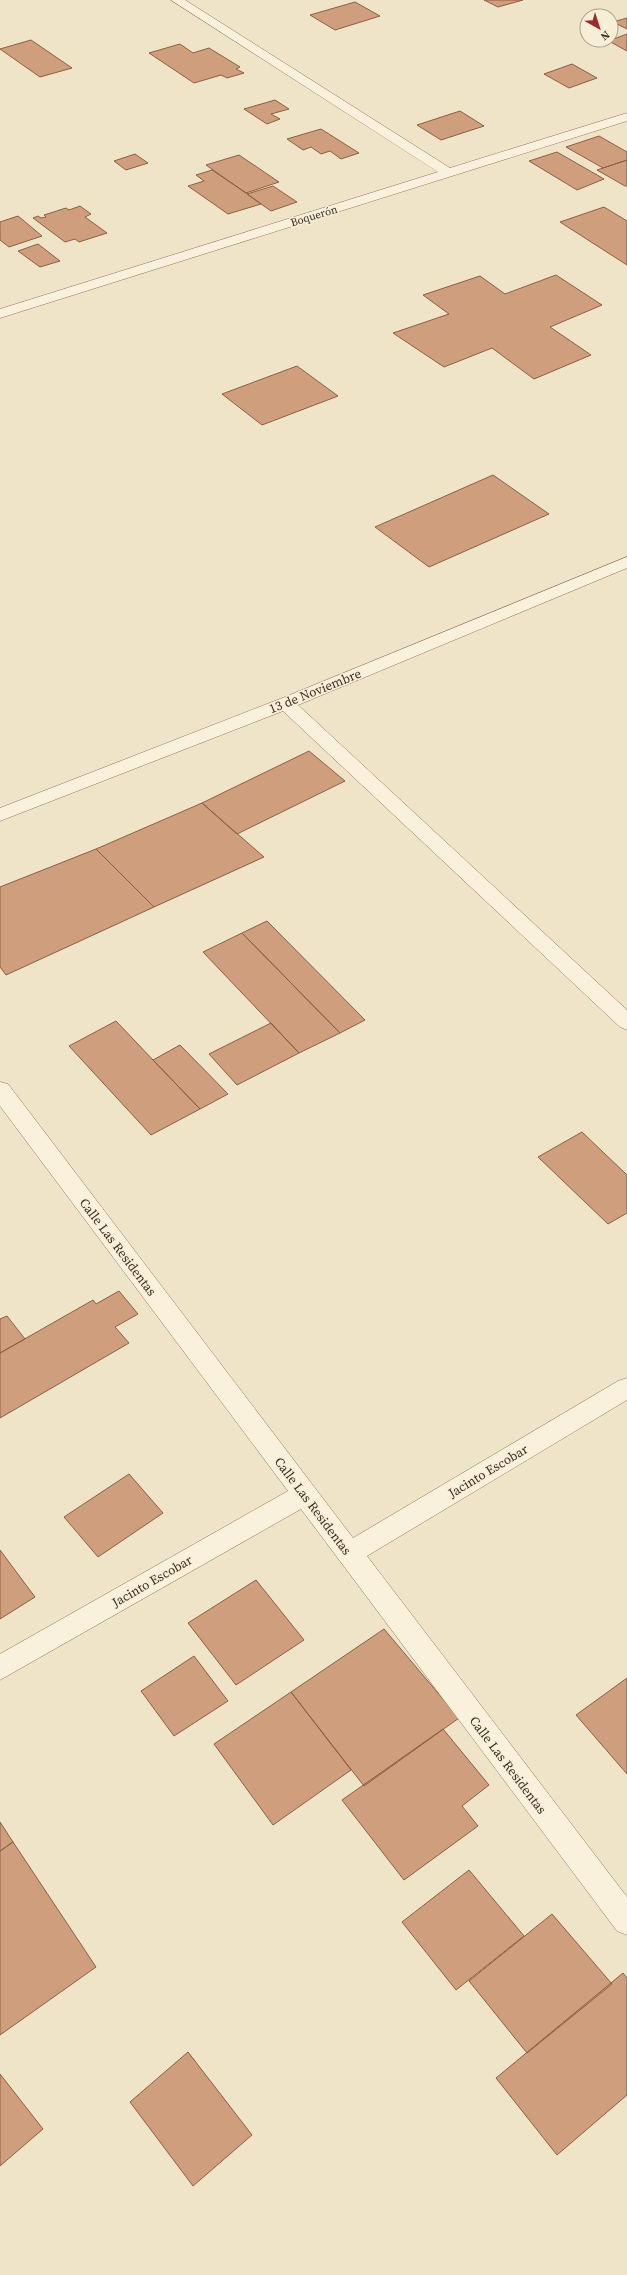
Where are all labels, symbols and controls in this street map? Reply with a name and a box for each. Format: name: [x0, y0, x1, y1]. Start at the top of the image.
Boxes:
north arrow: [579, 8, 619, 48]
text: N: [597, 27, 613, 44]
street label: Boquerón: [289, 202, 340, 230]
street label: 13 de Noviembre: [266, 665, 364, 717]
street label: Calle Las Residentas: [76, 1195, 161, 1300]
street label: Jacinto Escobar: [444, 1440, 531, 1502]
street label: Calle Las Residentas: [271, 1454, 356, 1559]
street label: Jacinto Escobar: [108, 1551, 196, 1611]
street label: Calle Las Residentas: [466, 1713, 551, 1818]

